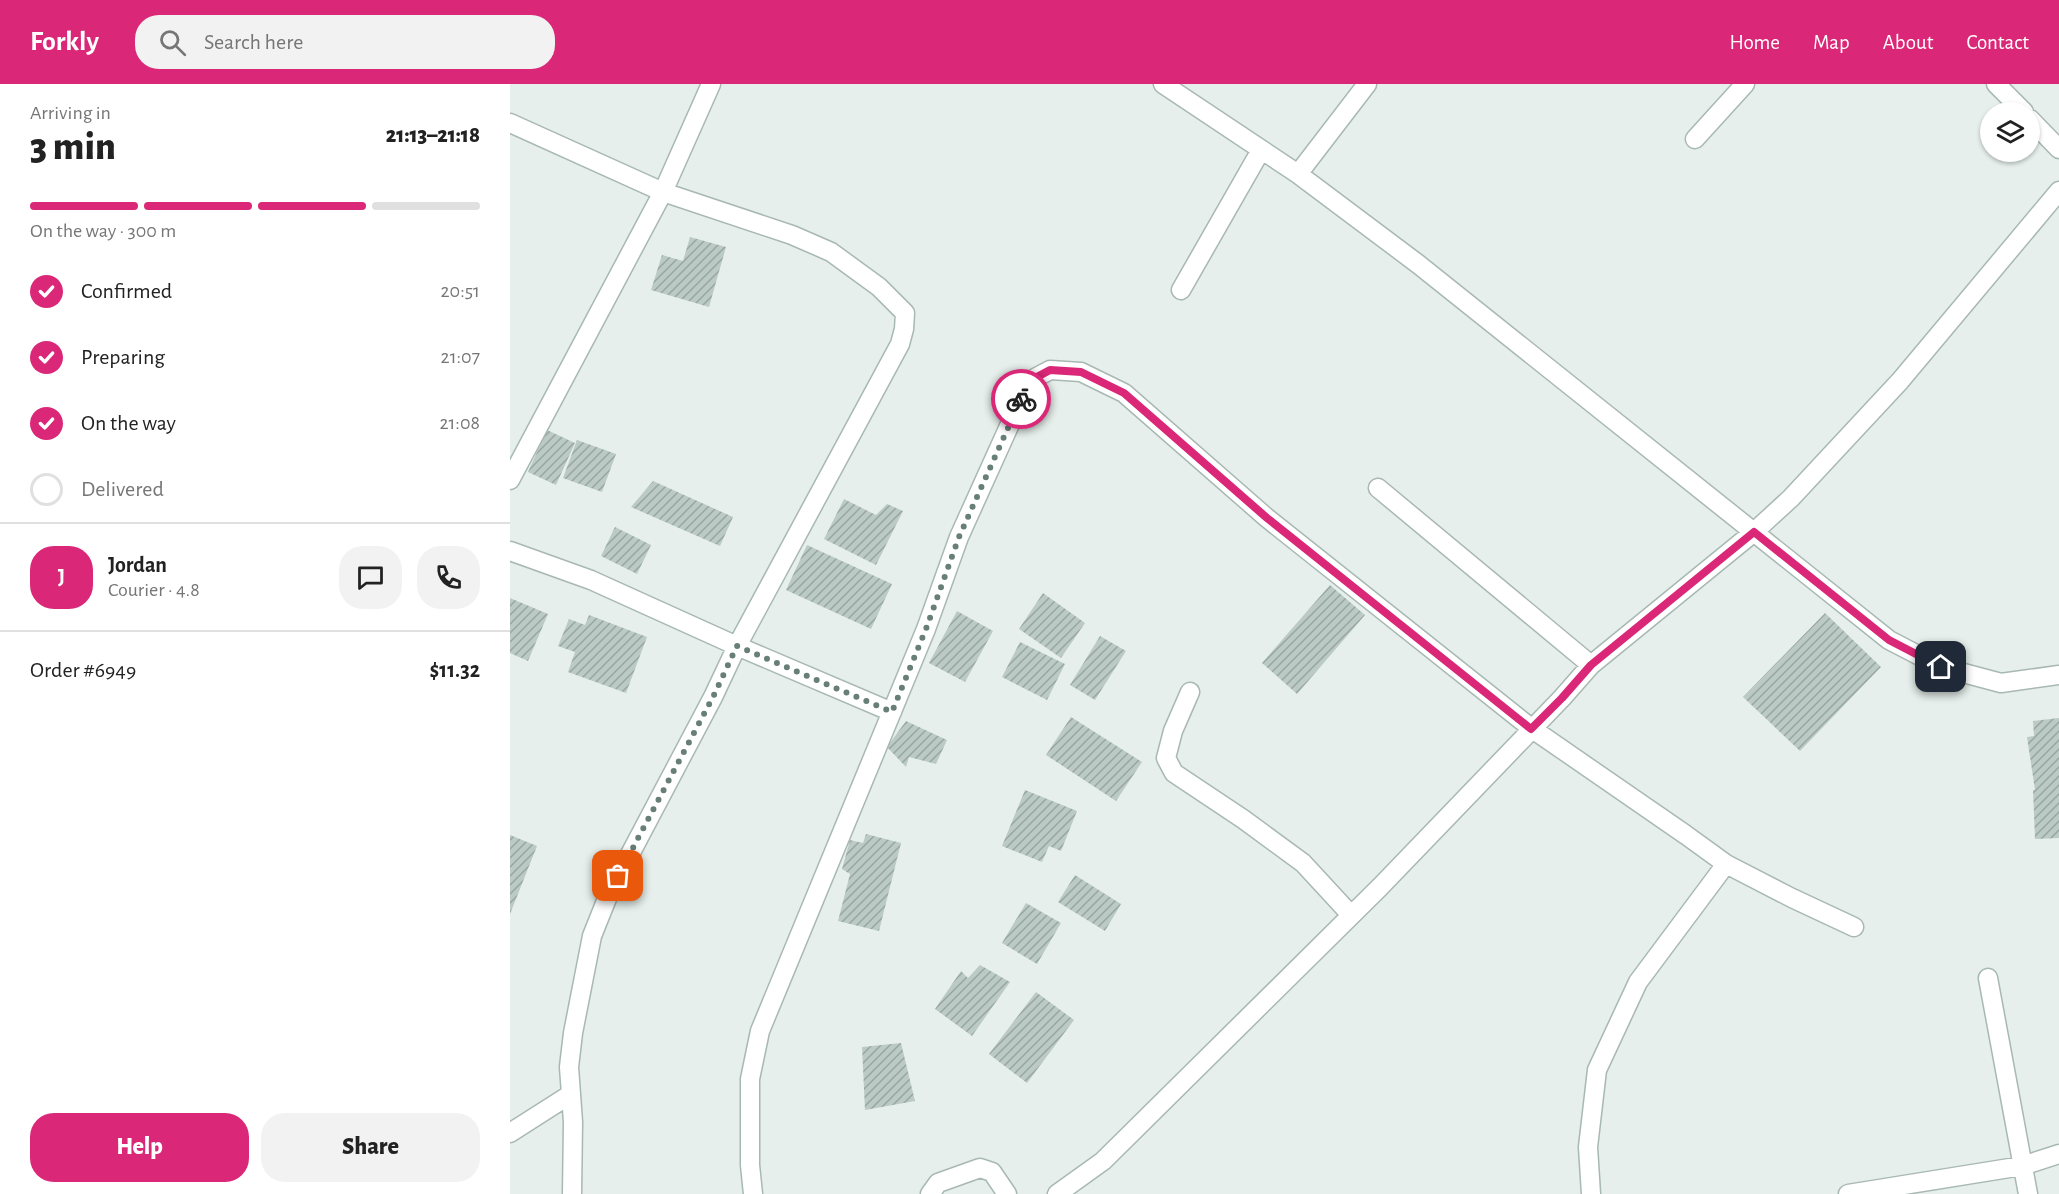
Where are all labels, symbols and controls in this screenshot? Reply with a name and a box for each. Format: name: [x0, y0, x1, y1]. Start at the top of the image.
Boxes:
search box: [135, 15, 555, 69]
icon: search: [156, 26, 189, 59]
text: Forkly: [30, 28, 99, 56]
text: Search here: [204, 31, 303, 53]
text: Home: [1729, 32, 1780, 53]
text: Map: [1813, 32, 1850, 53]
text: About: [1883, 32, 1933, 53]
text: Contact: [1966, 32, 2029, 53]
map controls: [1980, 102, 2040, 162]
button: layers: [1980, 102, 2040, 162]
text: Arriving in: [30, 103, 111, 123]
text: 21:13–21:18: [386, 124, 480, 146]
text: 3 min: [30, 128, 116, 167]
text: On the way · 300 m: [30, 221, 176, 241]
icon: check: [30, 275, 63, 308]
text: Confirmed: [81, 280, 172, 302]
text: 20:51: [441, 281, 480, 301]
icon: check: [30, 341, 63, 374]
text: Preparing: [81, 346, 165, 368]
text: 21:07: [441, 347, 480, 367]
courier: [991, 369, 1051, 429]
icon: bike: [1005, 383, 1038, 416]
icon: check: [30, 407, 63, 440]
text: On the way: [81, 412, 176, 434]
text: 21:08: [439, 413, 480, 433]
text: Delivered: [81, 478, 164, 500]
button: chat: [339, 546, 402, 609]
button: phone: [417, 546, 480, 609]
text: Jordan: [108, 554, 167, 576]
text: J: [58, 566, 65, 588]
text: Courier · 4.8: [108, 580, 200, 600]
pin: [1915, 641, 1966, 692]
icon: home: [1924, 650, 1957, 683]
text: Order #6949: [30, 659, 136, 681]
text: $11.32: [429, 659, 480, 681]
pin: [592, 850, 643, 901]
icon: bag: [601, 859, 634, 892]
button: Help: [30, 1113, 249, 1182]
button: Share: [261, 1113, 480, 1182]

